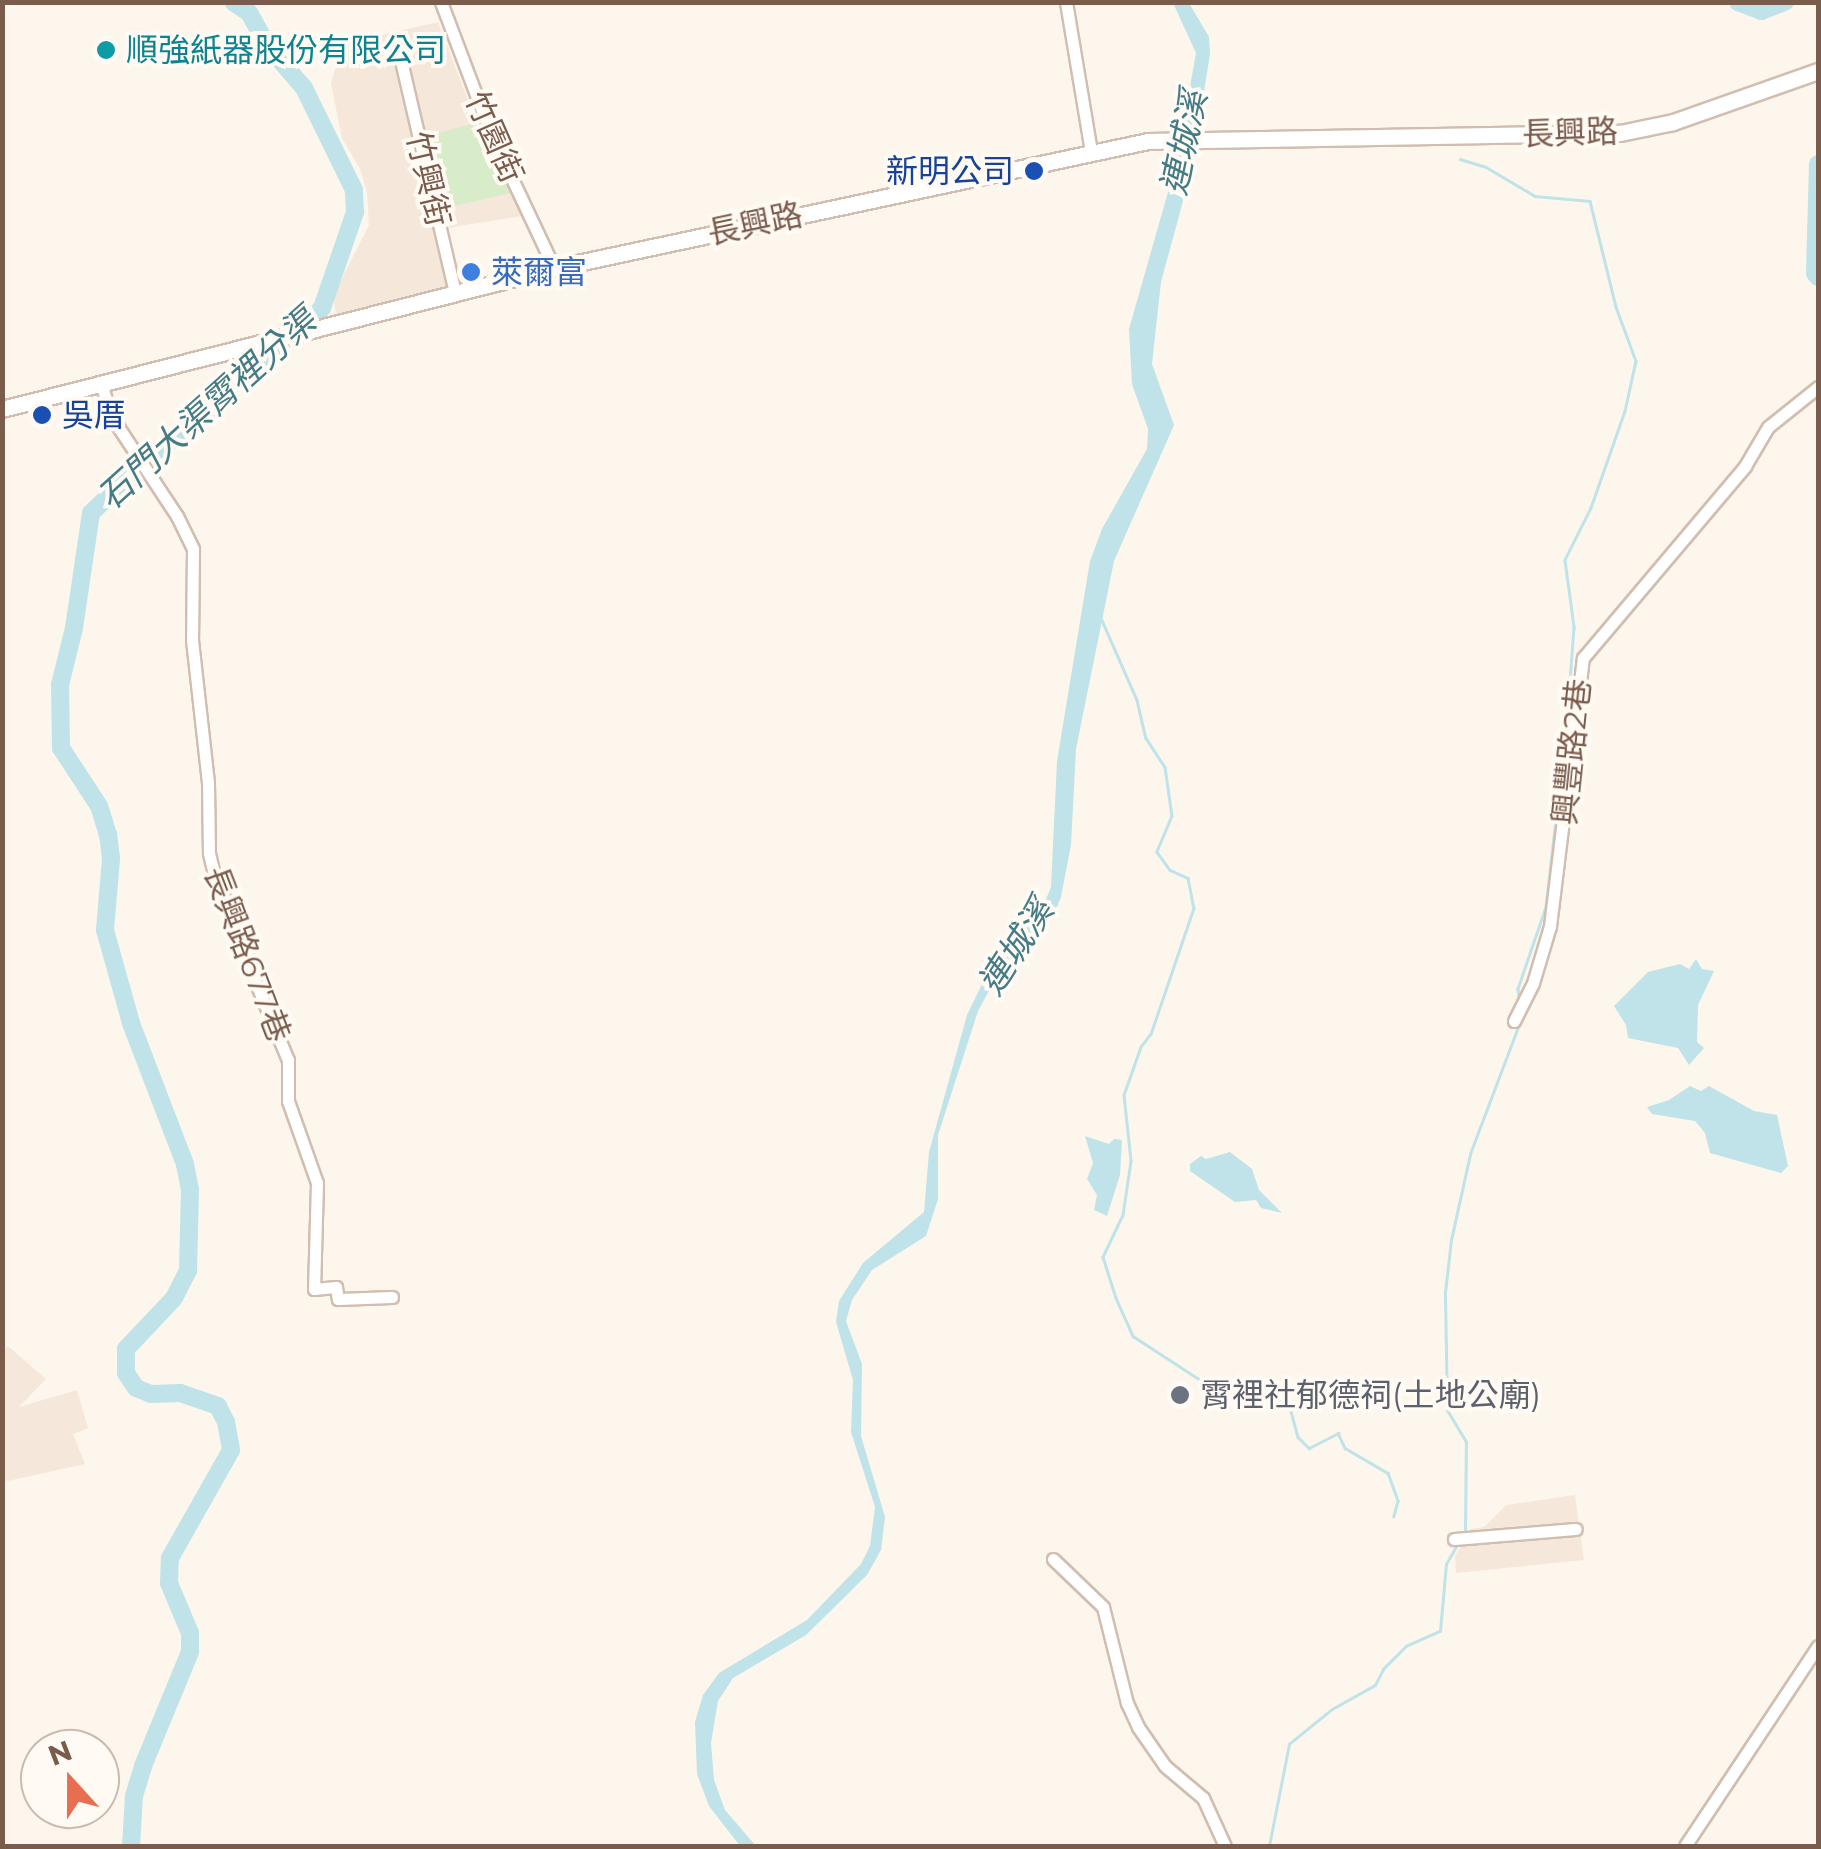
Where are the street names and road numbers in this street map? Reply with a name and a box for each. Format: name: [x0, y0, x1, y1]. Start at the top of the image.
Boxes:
street label: 竹園街: [457, 85, 531, 189]
street label: 長興路: [1521, 112, 1619, 154]
street label: 竹興街: [398, 128, 458, 230]
street label: 長興路: [704, 195, 806, 253]
street label: 興豐路2巷: [1545, 677, 1599, 827]
street label: 長興路677巷: [196, 861, 298, 1047]

